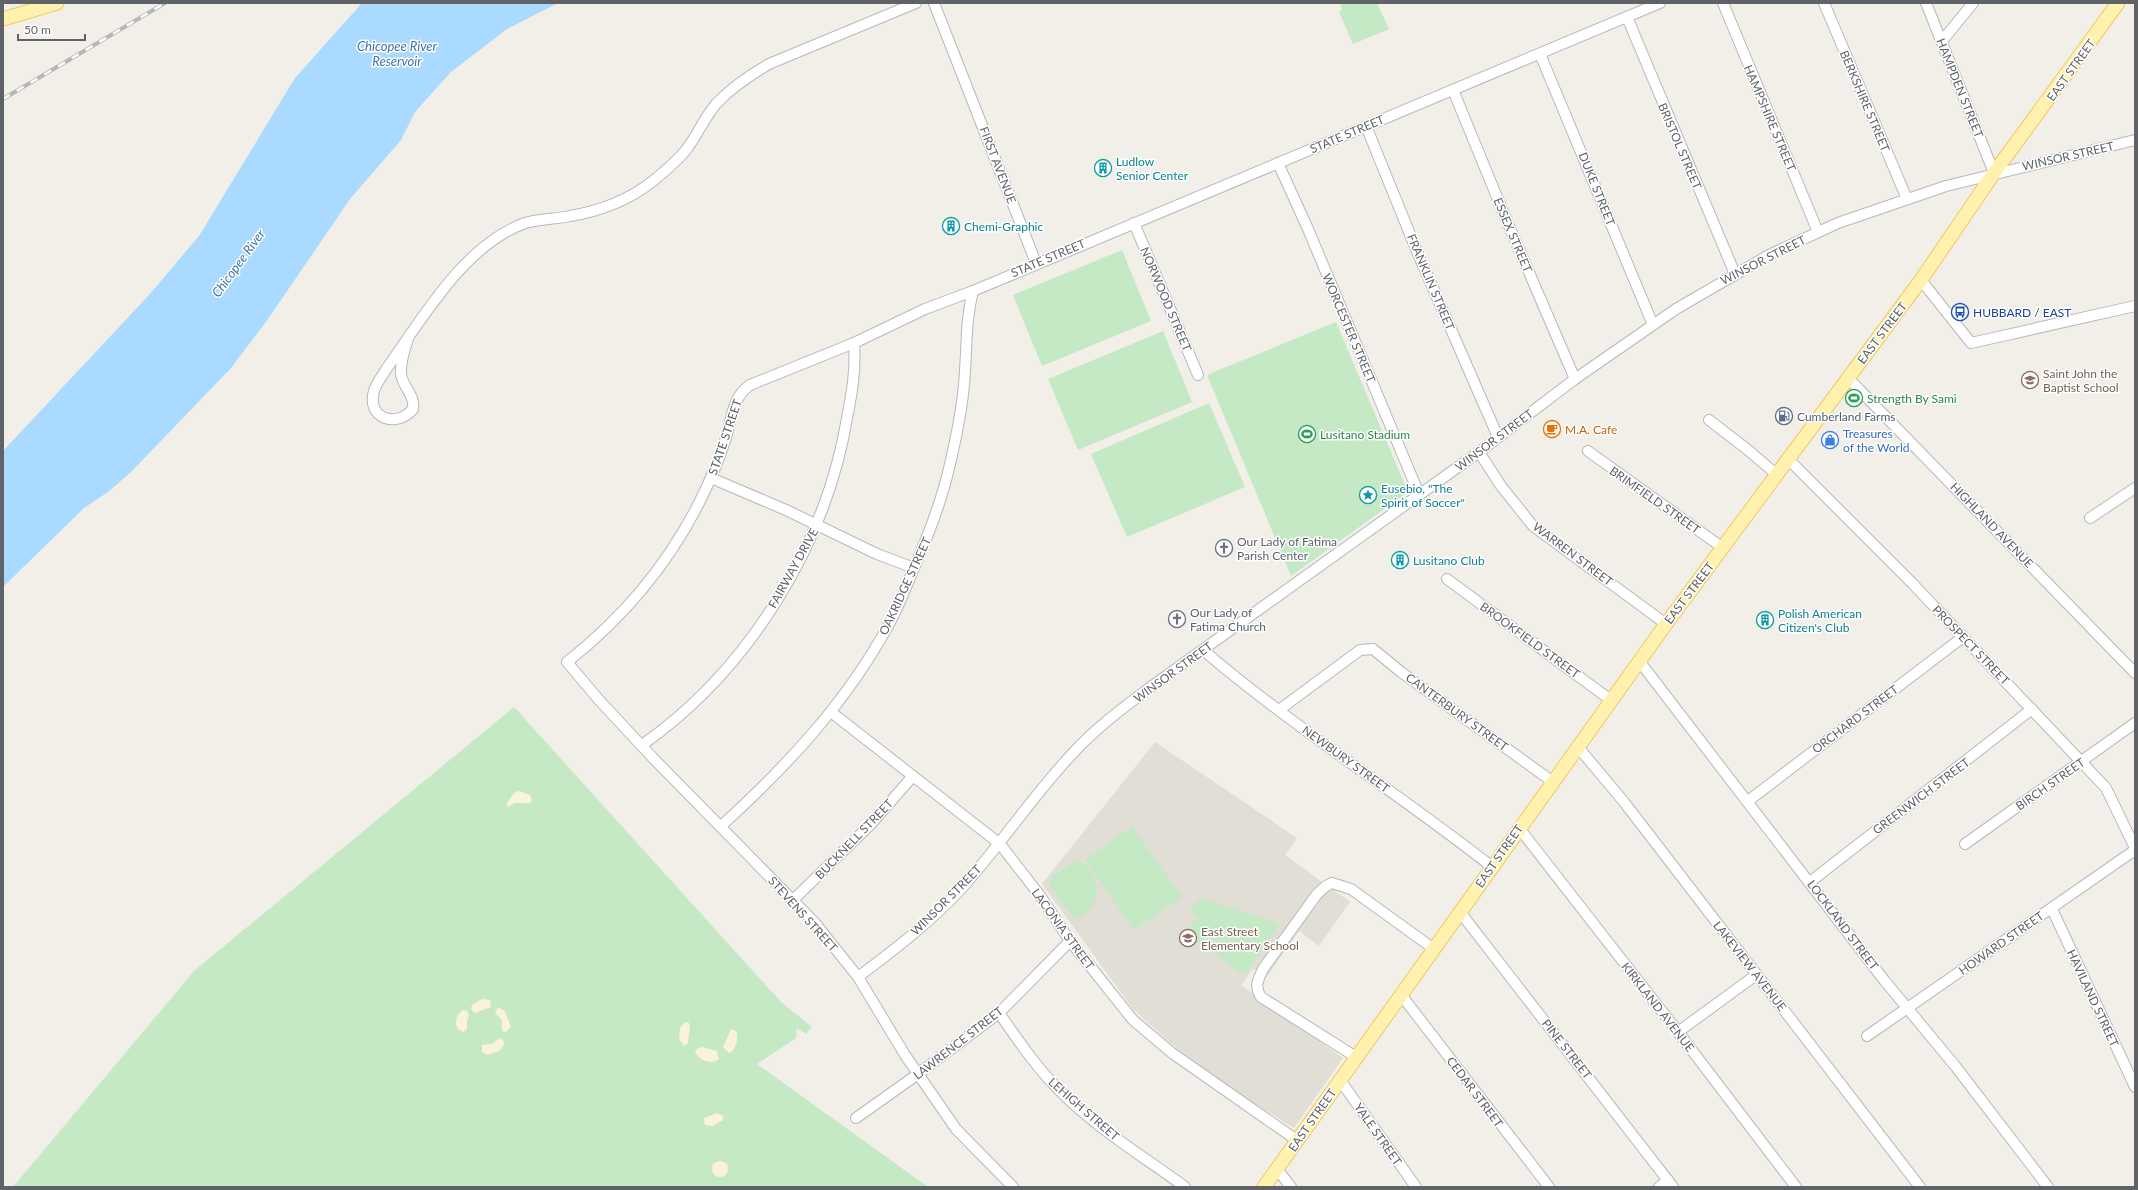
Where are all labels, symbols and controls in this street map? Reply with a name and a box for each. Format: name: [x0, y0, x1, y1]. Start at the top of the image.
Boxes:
scale bar: [18, 16, 85, 42]
text: 50 m: [24, 22, 51, 37]
street label: HAMPDEN STREET: [1933, 36, 1987, 140]
street label: EAST STREET: [2043, 36, 2099, 104]
water label: Chicopee River Reservoir: [357, 38, 438, 69]
street label: BERKSHIRE STREET: [1837, 48, 1893, 154]
street label: HAMPSHIRE STREET: [1741, 62, 1799, 174]
street label: BRISTOL STREET: [1655, 101, 1705, 191]
street label: STATE STREET: [1308, 112, 1386, 156]
street label: FIRST AVENUE: [976, 124, 1020, 206]
street label: WINSOR STREET: [2021, 138, 2115, 174]
street label: DUKE STREET: [1575, 150, 1619, 228]
place label: Ludlow Senior Center: [1116, 154, 1189, 183]
building icon: Ludlow Senior Center: [1093, 158, 1113, 178]
street label: ESSEX STREET: [1491, 195, 1535, 275]
building icon: Chemi-Graphic: [941, 216, 961, 236]
place label: Chemi-Graphic: [964, 219, 1043, 234]
water label: Chicopee River: [208, 225, 268, 300]
street label: FRANKLIN STREET: [1404, 231, 1458, 333]
street label: WINSOR STREET: [1718, 232, 1808, 288]
street label: STATE STREET: [1009, 236, 1087, 280]
street label: NORWOOD STREET: [1137, 245, 1195, 353]
street label: WORCESTER STREET: [1319, 271, 1379, 385]
street label: EAST STREET: [1854, 299, 1910, 367]
bus stop icon: HUBBARD / EAST: [1950, 302, 1970, 322]
place label: HUBBARD / EAST: [1973, 305, 2071, 320]
place label: Saint John the Baptist School: [2043, 366, 2119, 395]
school or university icon: Saint John the Baptist School: [2020, 370, 2040, 390]
sports icon: Strength By Sami: [1844, 388, 1864, 408]
place label: Strength By Sami: [1867, 391, 1957, 406]
street label: STATE STREET: [705, 397, 745, 477]
street label: WINSOR STREET: [1452, 406, 1536, 474]
fuel station icon: Cumberland Farms: [1774, 406, 1794, 426]
place label: Cumberland Farms: [1797, 409, 1896, 424]
cafe icon: M.A. Cafe: [1542, 419, 1562, 439]
place label: M.A. Cafe: [1565, 422, 1617, 437]
sports icon: Lusitano Stadium: [1297, 424, 1317, 444]
place label: Treasures of the World: [1843, 426, 1909, 455]
place label: Lusitano Stadium: [1320, 427, 1410, 442]
shop icon: Treasures of the World: [1820, 430, 1840, 450]
street label: BRIMFIELD STREET: [1607, 463, 1703, 537]
street label: HIGHLAND AVENUE: [1947, 479, 2037, 571]
place label: Eusebio, "The Spirit of Soccer": [1381, 481, 1465, 510]
place icon: Eusebio, "The Spirit of Soccer": [1358, 485, 1378, 505]
street label: WARREN STREET: [1530, 519, 1616, 589]
street label: FAIRWAY DRIVE: [765, 525, 821, 611]
place label: Our Lady of Fatima Parish Center: [1237, 534, 1337, 563]
street label: OAKRIDGE STREET: [876, 535, 934, 637]
church icon: Our Lady of Fatima Parish Center: [1214, 538, 1234, 558]
building icon: Lusitano Club: [1390, 550, 1410, 570]
place label: Lusitano Club: [1413, 553, 1485, 568]
street label: EAST STREET: [1661, 559, 1717, 627]
street label: BROOKFIELD STREET: [1477, 599, 1583, 681]
street label: PROSPECT STREET: [1929, 602, 2013, 688]
place label: Our Lady of Fatima Church: [1190, 605, 1266, 634]
place label: Polish American Citizen's Club: [1778, 606, 1862, 635]
church icon: Our Lady of Fatima Church: [1167, 609, 1187, 629]
building icon: Polish American Citizen's Club: [1755, 610, 1775, 630]
street label: WINSOR STREET: [1131, 638, 1215, 706]
street label: CANTERBURY STREET: [1403, 670, 1511, 754]
street label: ORCHARD STREET: [1809, 682, 1901, 756]
street label: NEWBURY STREET: [1299, 722, 1393, 796]
street label: GREENWICH STREET: [1870, 755, 1972, 837]
street label: BIRCH STREET: [2013, 755, 2087, 813]
street label: BUCKNELL STREET: [812, 796, 896, 882]
street label: EAST STREET: [1472, 822, 1526, 890]
street label: WINSOR STREET: [908, 862, 984, 938]
street label: STEVENS STREET: [765, 873, 841, 955]
street label: LOCKLAND STREET: [1804, 877, 1882, 973]
street label: LACONIA STREET: [1028, 885, 1098, 973]
street label: HOWARD STREET: [1956, 908, 2046, 978]
street label: LAKEVIEW AVENUE: [1710, 918, 1790, 1014]
place label: East Street Elementary School: [1201, 924, 1299, 953]
school or university icon: East Street Elementary School: [1178, 928, 1198, 948]
street label: HAVILAND STREET: [2064, 947, 2122, 1049]
street label: KIRKLAND AVENUE: [1618, 959, 1698, 1055]
street label: LAWRENCE STREET: [910, 1003, 1006, 1083]
street label: PINE STREET: [1539, 1016, 1595, 1082]
street label: CEDAR STREET: [1444, 1054, 1506, 1130]
street label: LEHIGH STREET: [1046, 1074, 1122, 1144]
street label: EAST STREET: [1285, 1086, 1339, 1154]
street label: YALE STREET: [1351, 1100, 1405, 1168]

